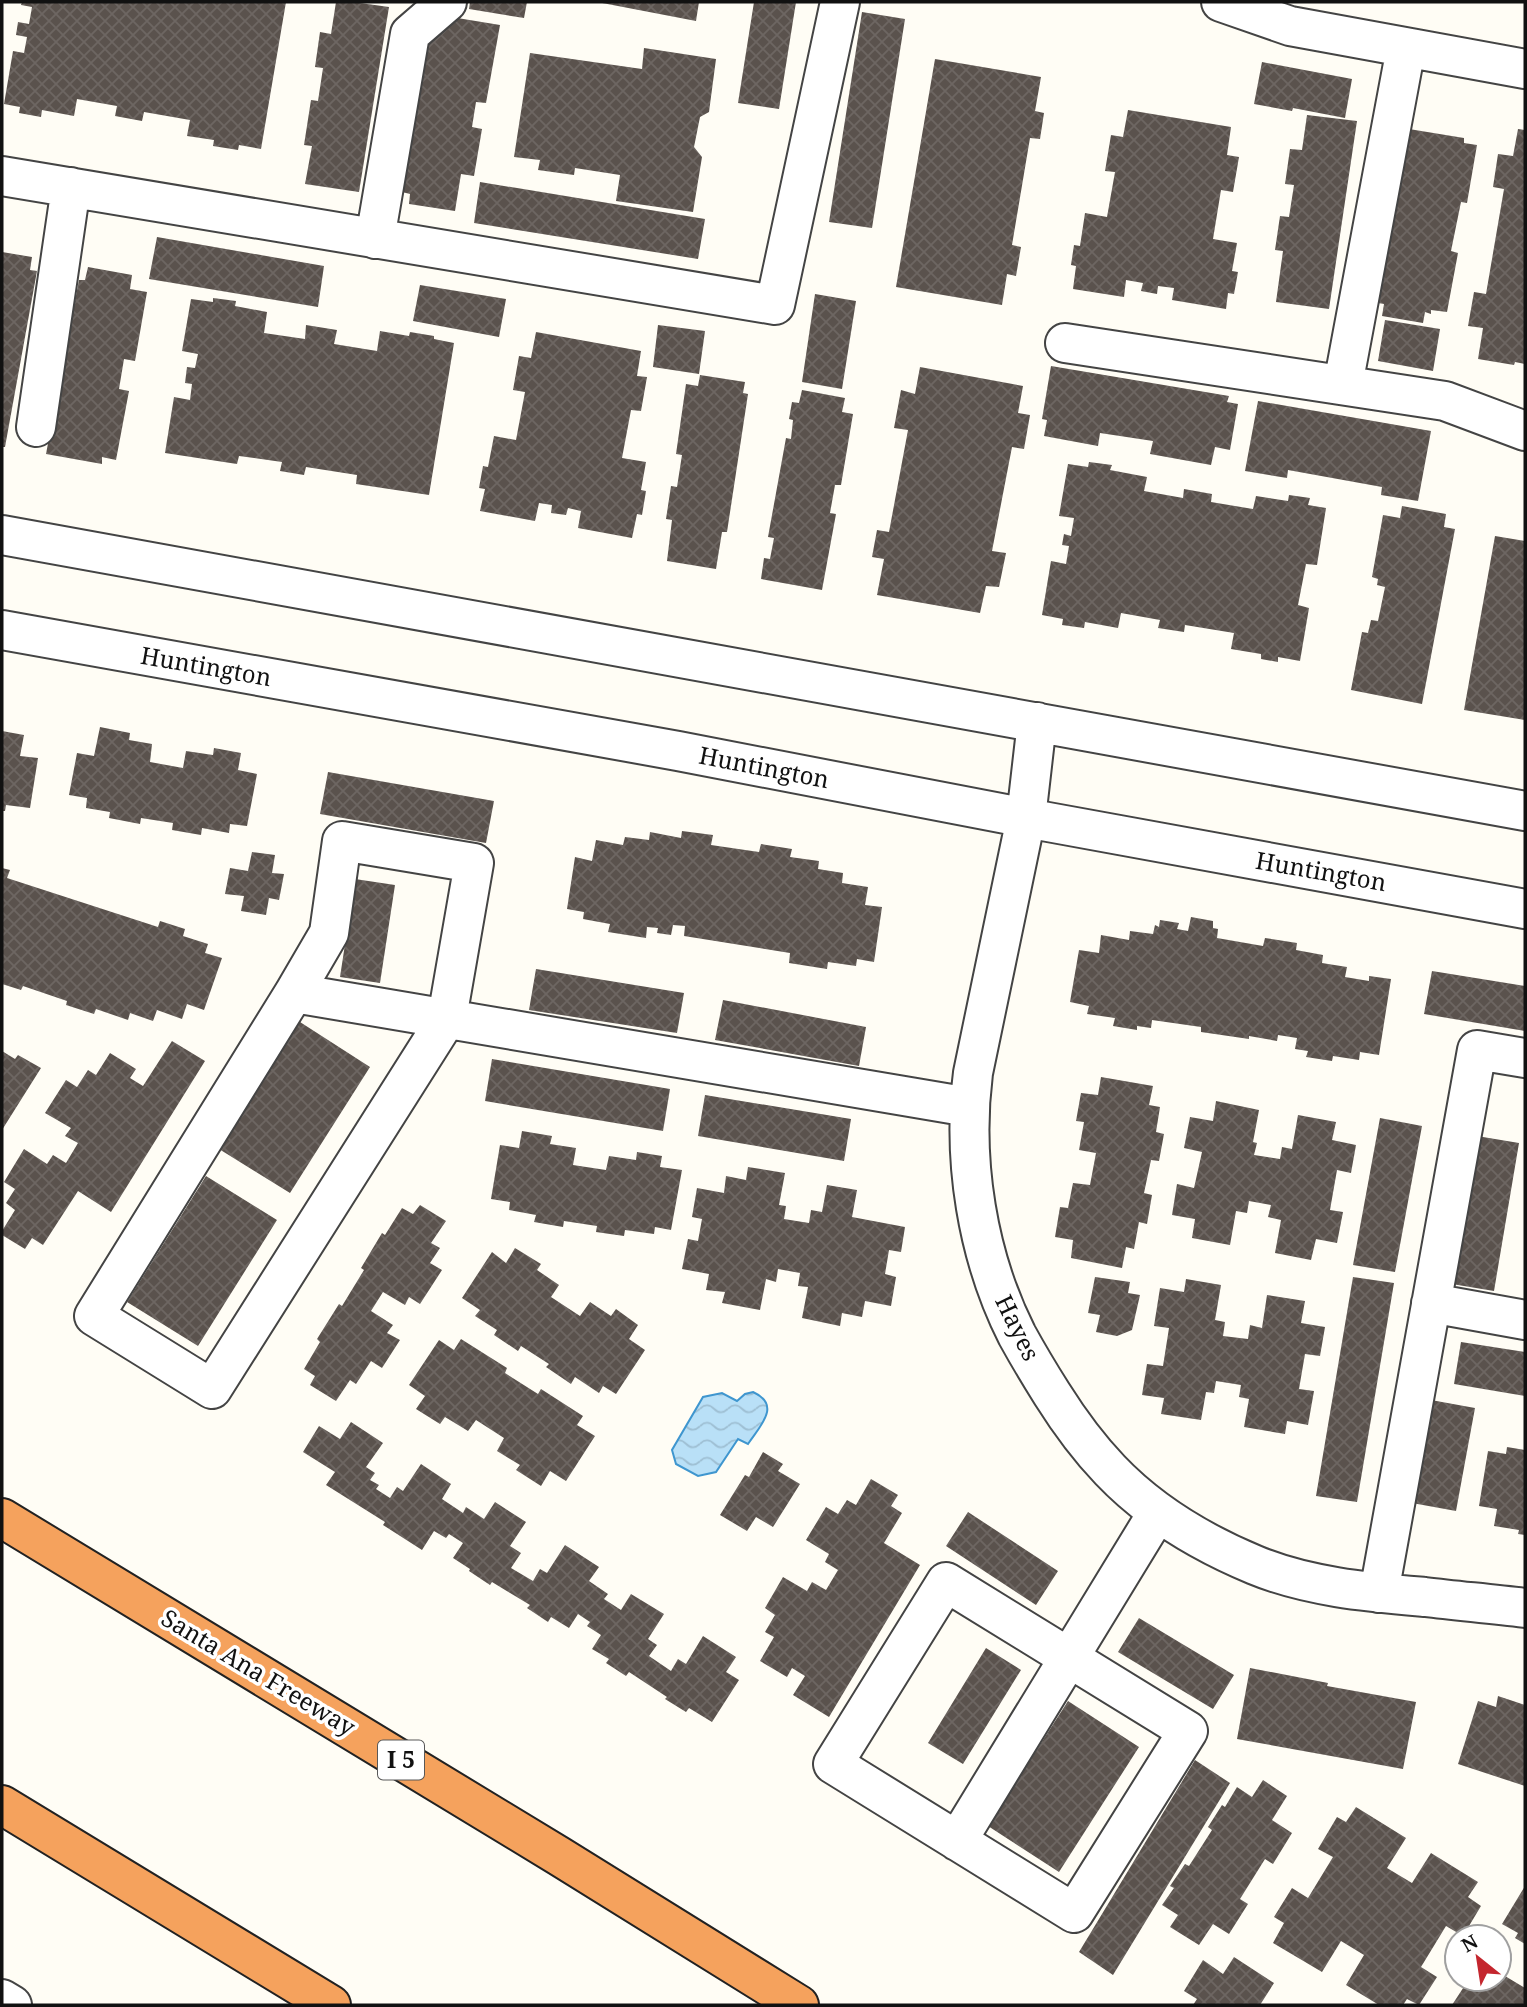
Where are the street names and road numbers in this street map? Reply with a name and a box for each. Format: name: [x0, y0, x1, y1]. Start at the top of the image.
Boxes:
street label: Huntington: [138, 638, 274, 693]
street label: Huntington: [696, 738, 832, 795]
street label: Huntington: [1253, 843, 1389, 898]
street label: Hayes: [988, 1289, 1048, 1366]
street label: Santa Ana Freeway: [156, 1601, 362, 1743]
road number: I 5: [378, 1740, 424, 1779]

